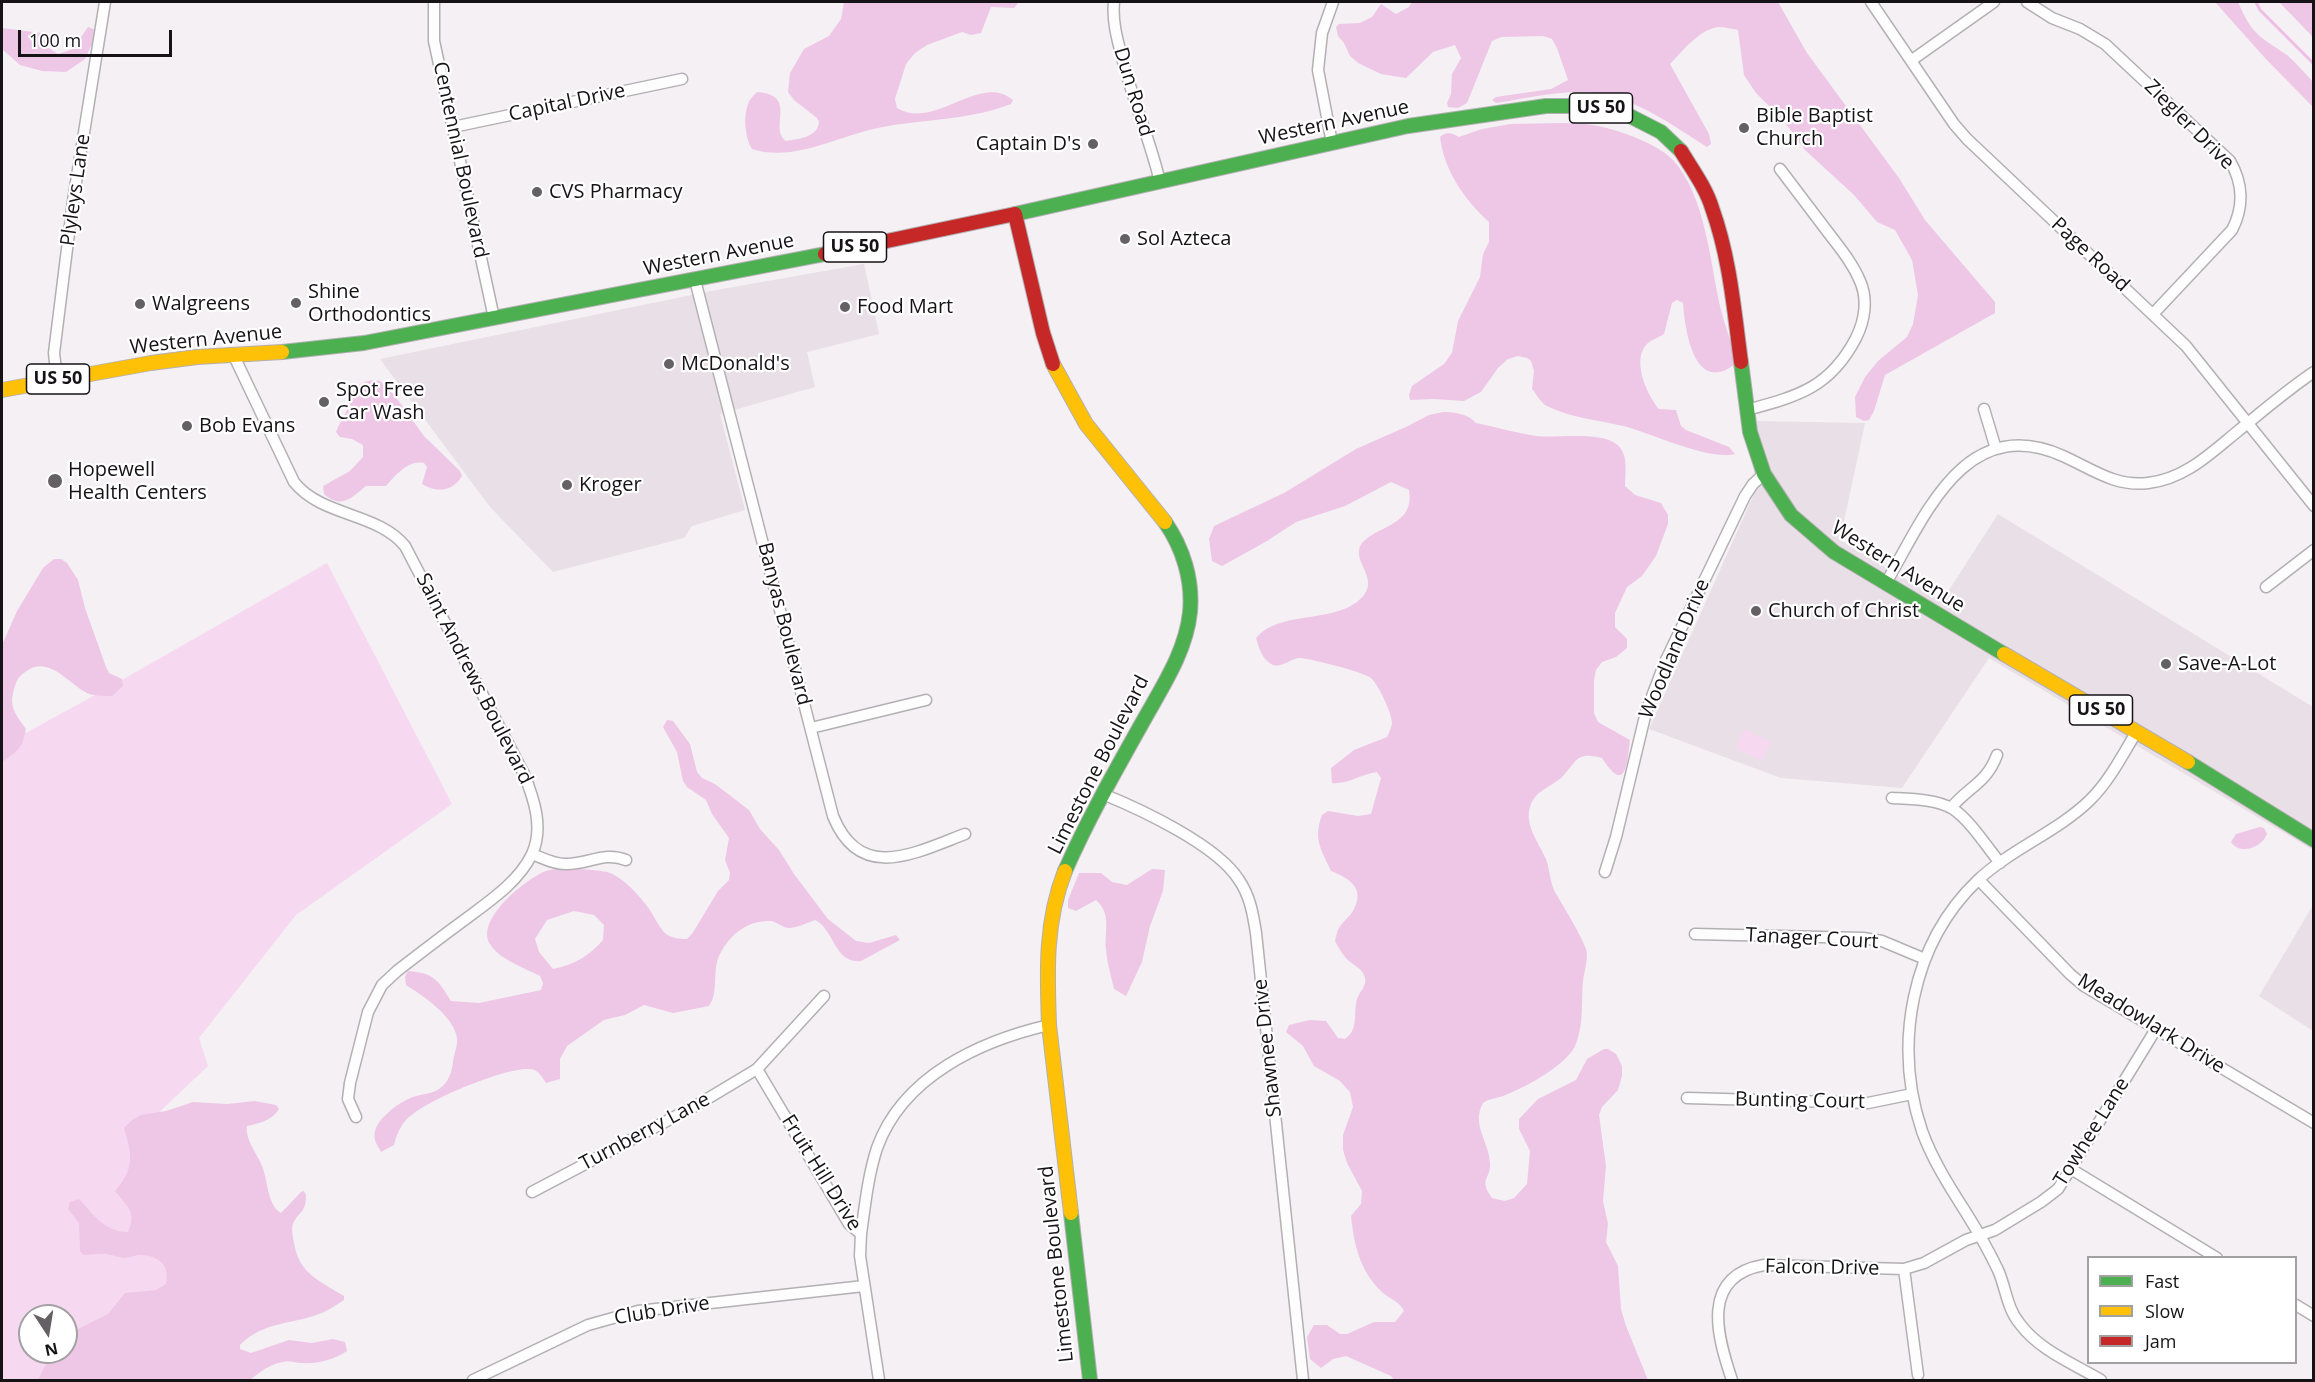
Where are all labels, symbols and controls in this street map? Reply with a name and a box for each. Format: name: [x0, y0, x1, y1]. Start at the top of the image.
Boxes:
scale bar: [21, 18, 176, 56]
text: 100 m: [29, 28, 81, 52]
street label: Dun Road: [1108, 45, 1158, 139]
street label: Centennial Boulevard: [427, 59, 493, 261]
street label: Ziegler Drive: [2139, 75, 2239, 175]
street label: Capital Drive: [507, 79, 627, 127]
road number: US 50: [1570, 93, 1632, 123]
street label: Western Avenue: [1257, 95, 1411, 151]
place label: Bible Baptist Church: [1756, 104, 1873, 151]
marker: Bible Baptist Church: [1737, 121, 1751, 135]
street label: Plyleys Lane: [56, 132, 96, 248]
place label: Captain D's: [976, 132, 1081, 156]
marker: Captain D's: [1086, 137, 1100, 151]
place label: CVS Pharmacy: [549, 180, 682, 204]
marker: CVS Pharmacy: [530, 185, 544, 199]
street label: Page Road: [2046, 213, 2134, 297]
place label: Sol Azteca: [1137, 227, 1231, 251]
street label: Western Avenue: [642, 229, 796, 281]
road number: US 50: [824, 232, 886, 262]
marker: Sol Azteca: [1118, 232, 1132, 246]
place label: Shine Orthodontics: [308, 280, 431, 327]
place label: Walgreens: [152, 292, 250, 316]
place label: Food Mart: [857, 295, 953, 319]
marker: Shine Orthodontics: [289, 296, 303, 310]
marker: Walgreens: [133, 297, 147, 311]
marker: Food Mart: [838, 300, 852, 314]
street label: Western Avenue: [129, 320, 283, 360]
place label: McDonald's: [681, 352, 790, 376]
marker: McDonald's: [662, 357, 676, 371]
road number: US 50: [26, 364, 90, 394]
place label: Spot Free Car Wash: [336, 378, 425, 425]
marker: Spot Free Car Wash: [317, 395, 331, 409]
place label: Bob Evans: [199, 414, 295, 438]
marker: Bob Evans: [180, 419, 194, 433]
place label: Hopewell Health Centers: [68, 458, 207, 505]
marker: Hopewell Health Centers: [46, 472, 64, 490]
place label: Kroger: [579, 473, 642, 497]
marker: Kroger: [560, 478, 574, 492]
street label: Western Avenue: [1827, 516, 1969, 618]
street label: Banyas Boulevard: [752, 540, 816, 708]
street label: Saint Andrews Boulevard: [410, 570, 538, 788]
street label: Woodland Drive: [1635, 575, 1715, 723]
place label: Church of Christ: [1768, 599, 1919, 623]
marker: Church of Christ: [1749, 604, 1763, 618]
place label: Save-A-Lot: [2178, 652, 2276, 676]
marker: Save-A-Lot: [2159, 657, 2173, 671]
street label: Limestone Boulevard: [1043, 672, 1155, 858]
road number: US 50: [2070, 695, 2132, 725]
street label: Tanager Court: [1745, 924, 1879, 954]
street label: Meadowlark Drive: [2073, 969, 2229, 1079]
street label: Shawnee Drive: [1249, 978, 1287, 1118]
street label: Towhee Lane: [2049, 1073, 2135, 1191]
street label: Turnberry Lane: [576, 1088, 714, 1176]
street label: Bunting Court: [1735, 1088, 1865, 1114]
street label: Fruit Hill Drive: [776, 1111, 866, 1235]
street label: Limestone Boulevard: [1035, 1164, 1079, 1364]
street label: Falcon Drive: [1765, 1255, 1879, 1281]
legend: [2087, 1256, 2297, 1364]
text: Fast: [2145, 1269, 2179, 1293]
street label: Club Drive: [613, 1292, 711, 1330]
text: Slow: [2145, 1299, 2184, 1323]
north arrow: [18, 1304, 78, 1364]
text: Jam: [2145, 1329, 2177, 1353]
text: N: [43, 1338, 60, 1362]

